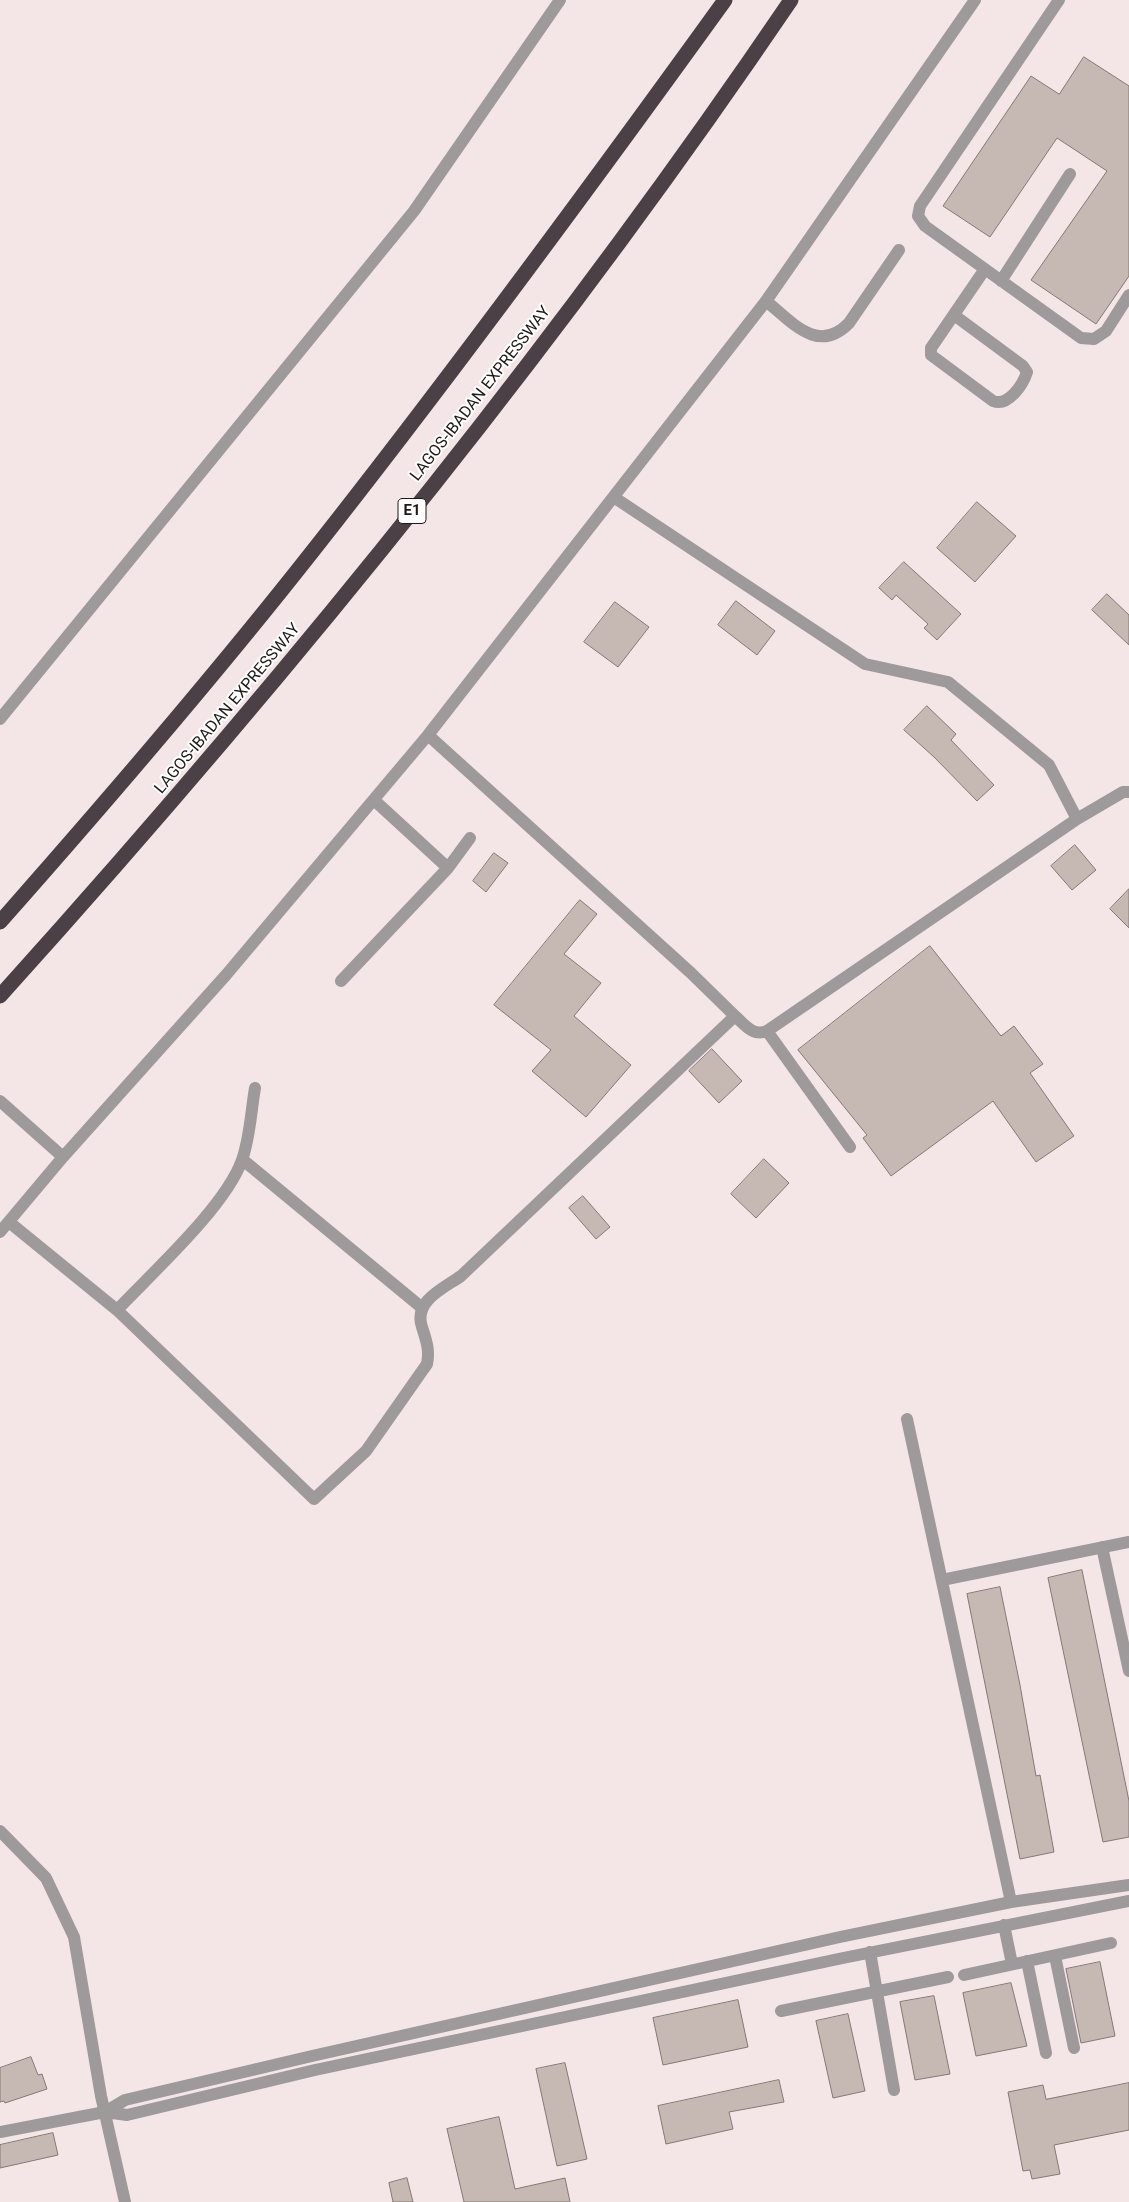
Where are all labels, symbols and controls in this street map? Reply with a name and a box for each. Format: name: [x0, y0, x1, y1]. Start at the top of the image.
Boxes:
street label: LAGOS-IBADAN EXPRESSWAY: [407, 303, 555, 485]
road number: E1: [398, 498, 426, 524]
street label: LAGOS-IBADAN EXPRESSWAY: [151, 620, 305, 798]

